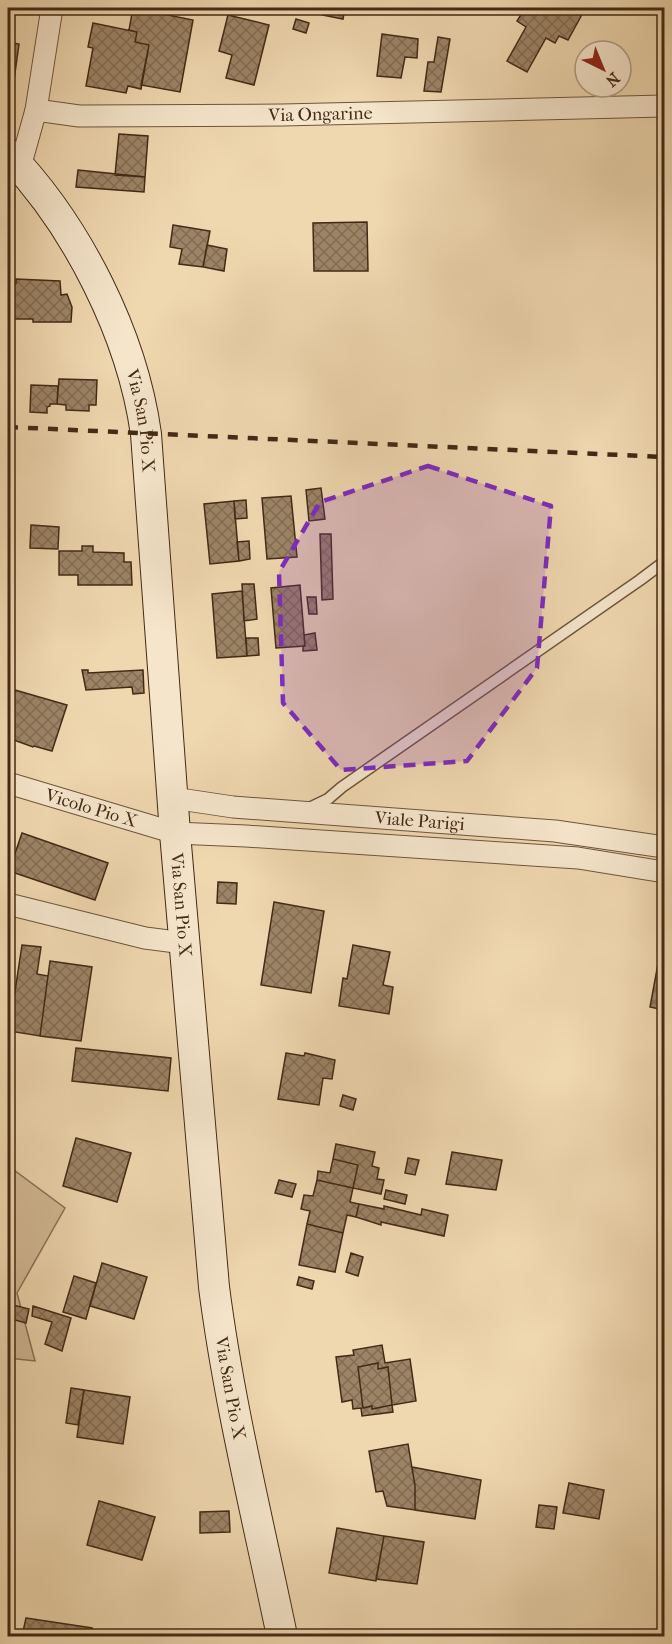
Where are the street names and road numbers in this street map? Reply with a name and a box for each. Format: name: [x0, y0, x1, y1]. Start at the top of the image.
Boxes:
street label: Via Ongarine: [267, 103, 373, 126]
street label: Via San Pio X: [121, 366, 159, 473]
street label: Vicolo Pio X: [42, 785, 140, 832]
street label: Viale Parigi: [373, 808, 466, 835]
street label: Via San Pio X: [166, 851, 196, 958]
street label: Via San Pio X: [210, 1334, 250, 1442]

